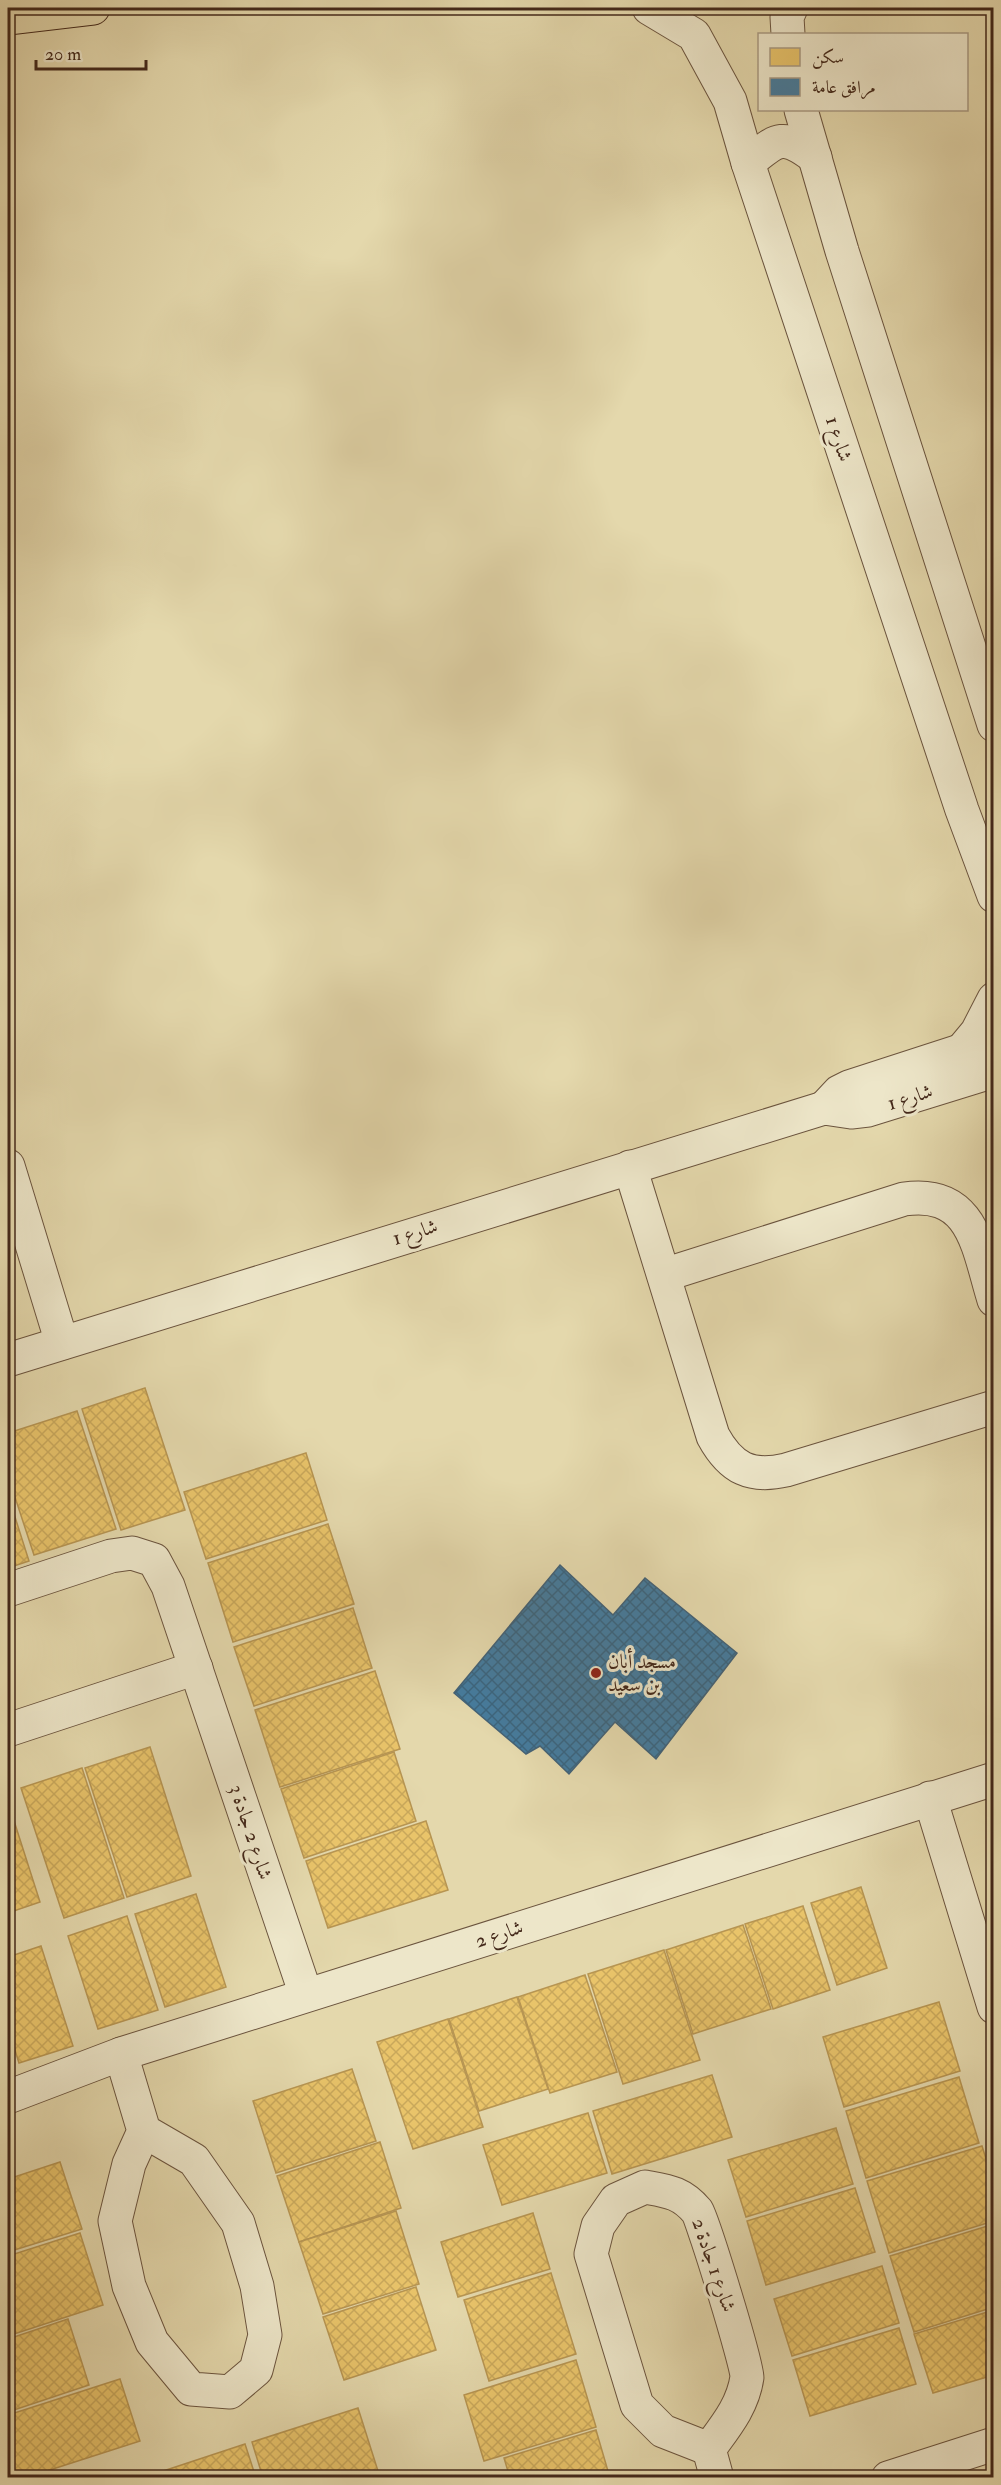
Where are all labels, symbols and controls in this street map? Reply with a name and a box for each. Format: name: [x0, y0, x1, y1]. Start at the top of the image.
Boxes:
scale bar: [36, 33, 146, 71]
legend: [758, 33, 968, 111]
text: 20 m: [45, 43, 81, 66]
text: سكن: [812, 46, 844, 69]
text: مرافق عامة: [812, 76, 876, 100]
street label: شارع 1: [815, 413, 858, 466]
street label: شارع 1: [884, 1078, 937, 1120]
street label: شارع 1: [389, 1213, 442, 1255]
place label: مسجد أبان بن سعيد: [608, 1647, 676, 1697]
marker: مسجد أبان بن سعيد: [589, 1666, 603, 1680]
street label: شارع 2 جادة 3: [219, 1781, 278, 1884]
street label: شارع 2: [472, 1915, 528, 1958]
street label: شارع 1 جادة 2: [682, 2215, 742, 2317]

